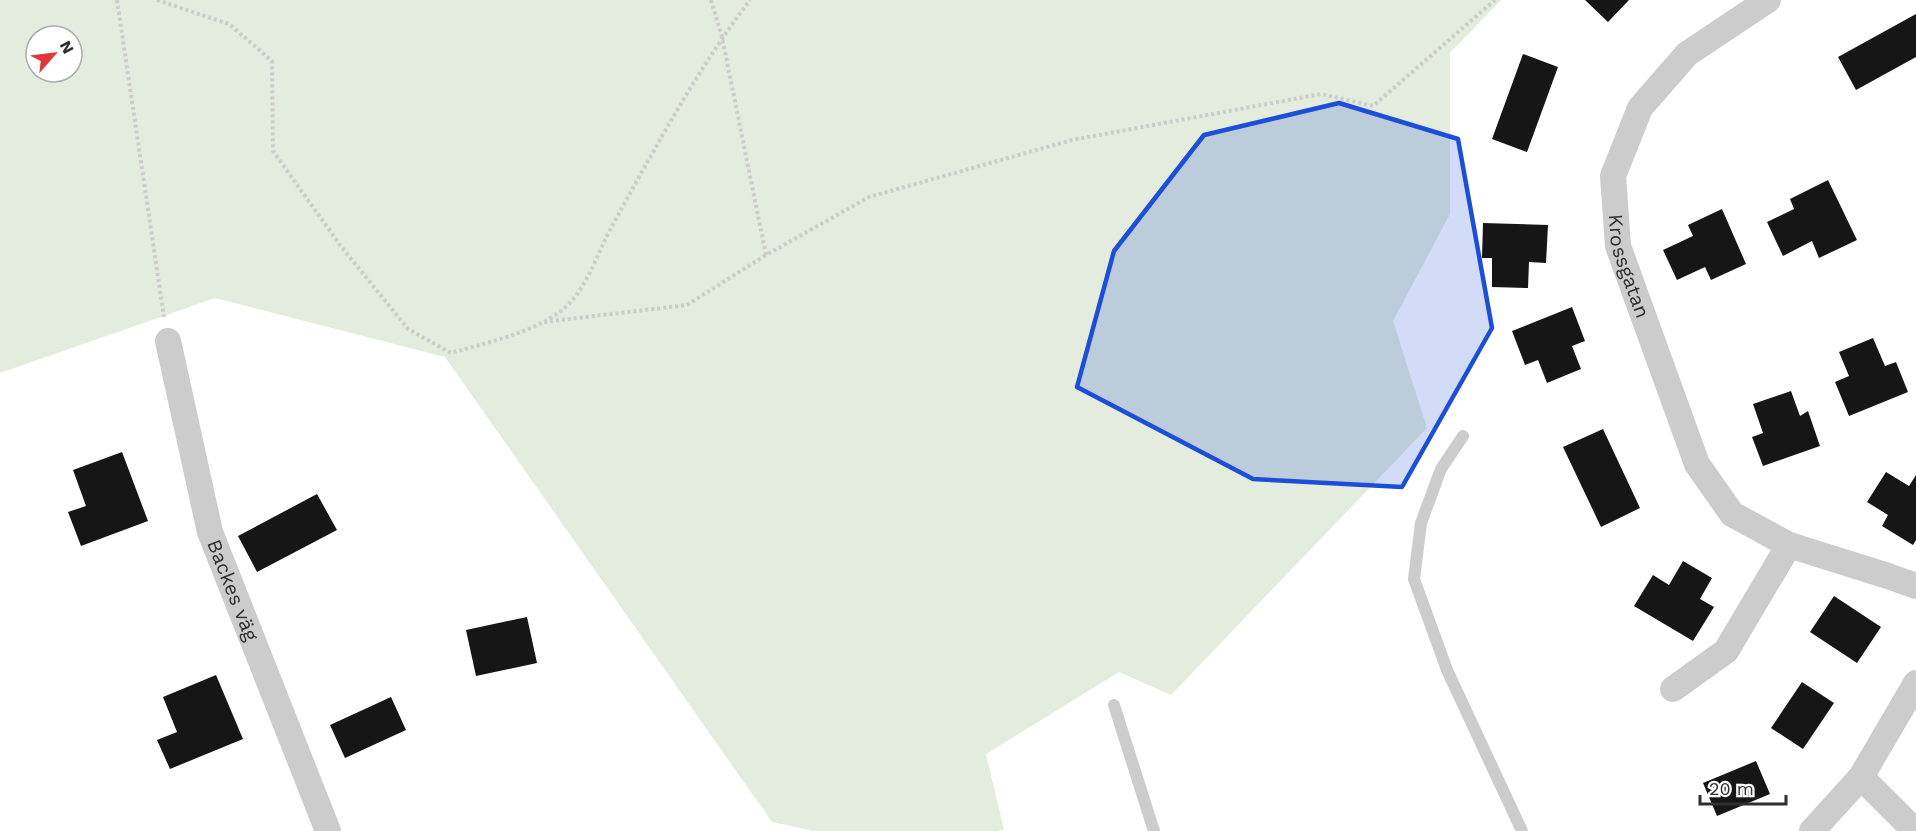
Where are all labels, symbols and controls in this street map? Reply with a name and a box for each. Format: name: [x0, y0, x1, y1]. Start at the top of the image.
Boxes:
north arrow: [24, 24, 84, 84]
text: N: [56, 37, 78, 57]
street label: Krossgatan: [1604, 213, 1655, 321]
street label: Backes väg: [202, 536, 264, 645]
scale bar: [1700, 768, 1786, 806]
text: 20 m: [1709, 778, 1754, 799]

